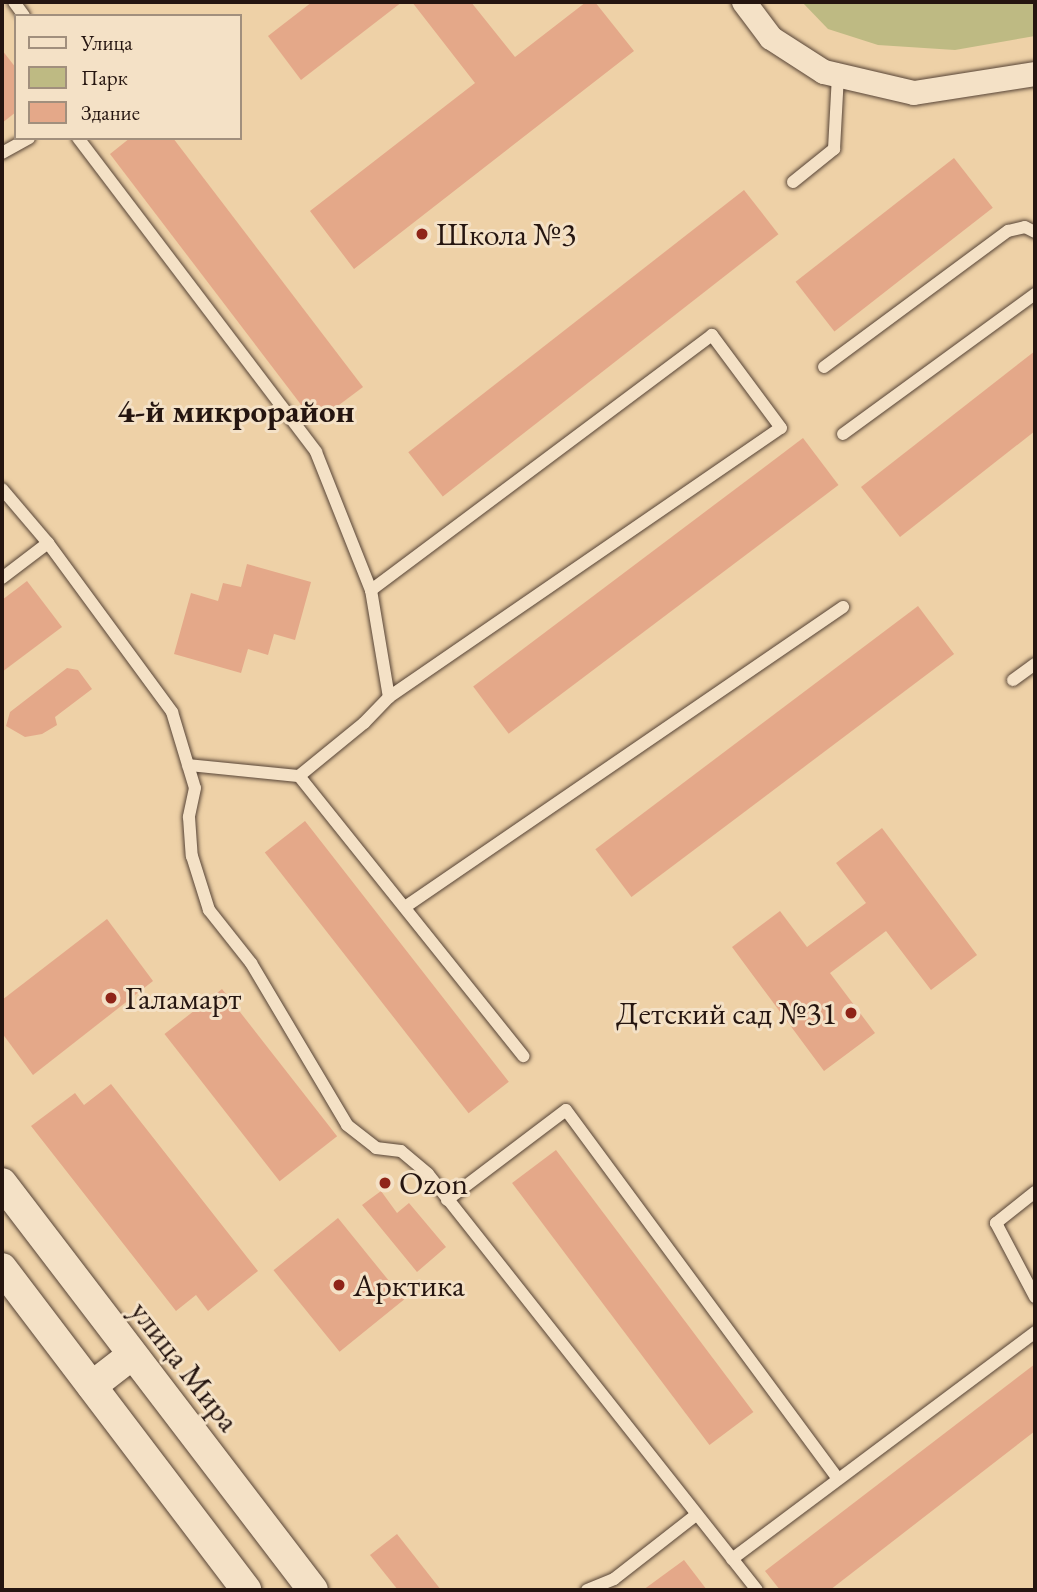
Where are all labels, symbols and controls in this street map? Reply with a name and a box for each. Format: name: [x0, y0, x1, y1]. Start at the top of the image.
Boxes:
legend: [14, 14, 242, 140]
text: Улица: [81, 29, 133, 56]
text: Парк: [81, 64, 128, 91]
text: Здание: [81, 99, 140, 126]
place label: Школа №3: [436, 215, 576, 253]
marker: Школа №3: [414, 226, 430, 242]
district label: 4-й микрорайон: [117, 391, 355, 431]
place label: Галамарт: [125, 979, 241, 1017]
marker: Галамарт: [103, 990, 119, 1006]
place label: Детский сад №31: [616, 994, 837, 1032]
marker: Детский сад №31: [843, 1005, 859, 1021]
place label: Ozon: [399, 1164, 468, 1202]
marker: Ozon: [377, 1175, 393, 1191]
place label: Арктика: [353, 1266, 465, 1304]
marker: Арктика: [331, 1277, 347, 1293]
street label: улица Мира: [122, 1293, 248, 1439]

